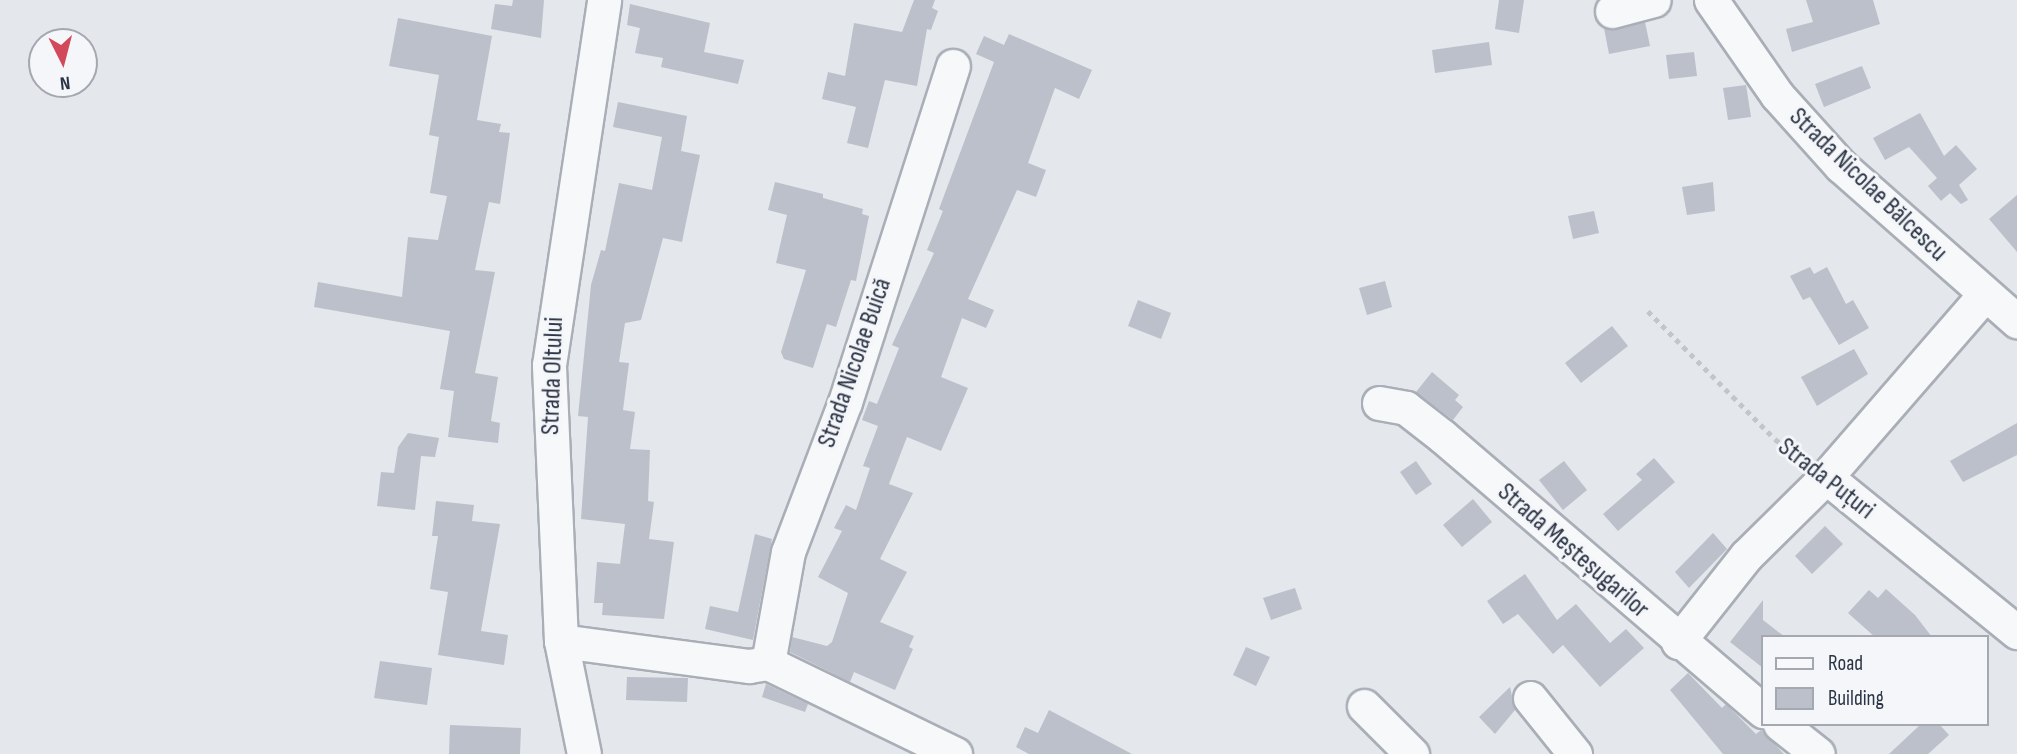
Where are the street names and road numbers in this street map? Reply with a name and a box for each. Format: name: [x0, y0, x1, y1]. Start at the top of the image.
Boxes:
street label: Strada Nicolae Bălcescu: [1783, 102, 1953, 268]
street label: Strada Nicolae Buică: [811, 274, 899, 452]
street label: Strada Oltului: [535, 316, 571, 436]
street label: Strada Puțuri: [1771, 432, 1881, 526]
street label: Strada Meșteșugarilor: [1491, 477, 1655, 625]

